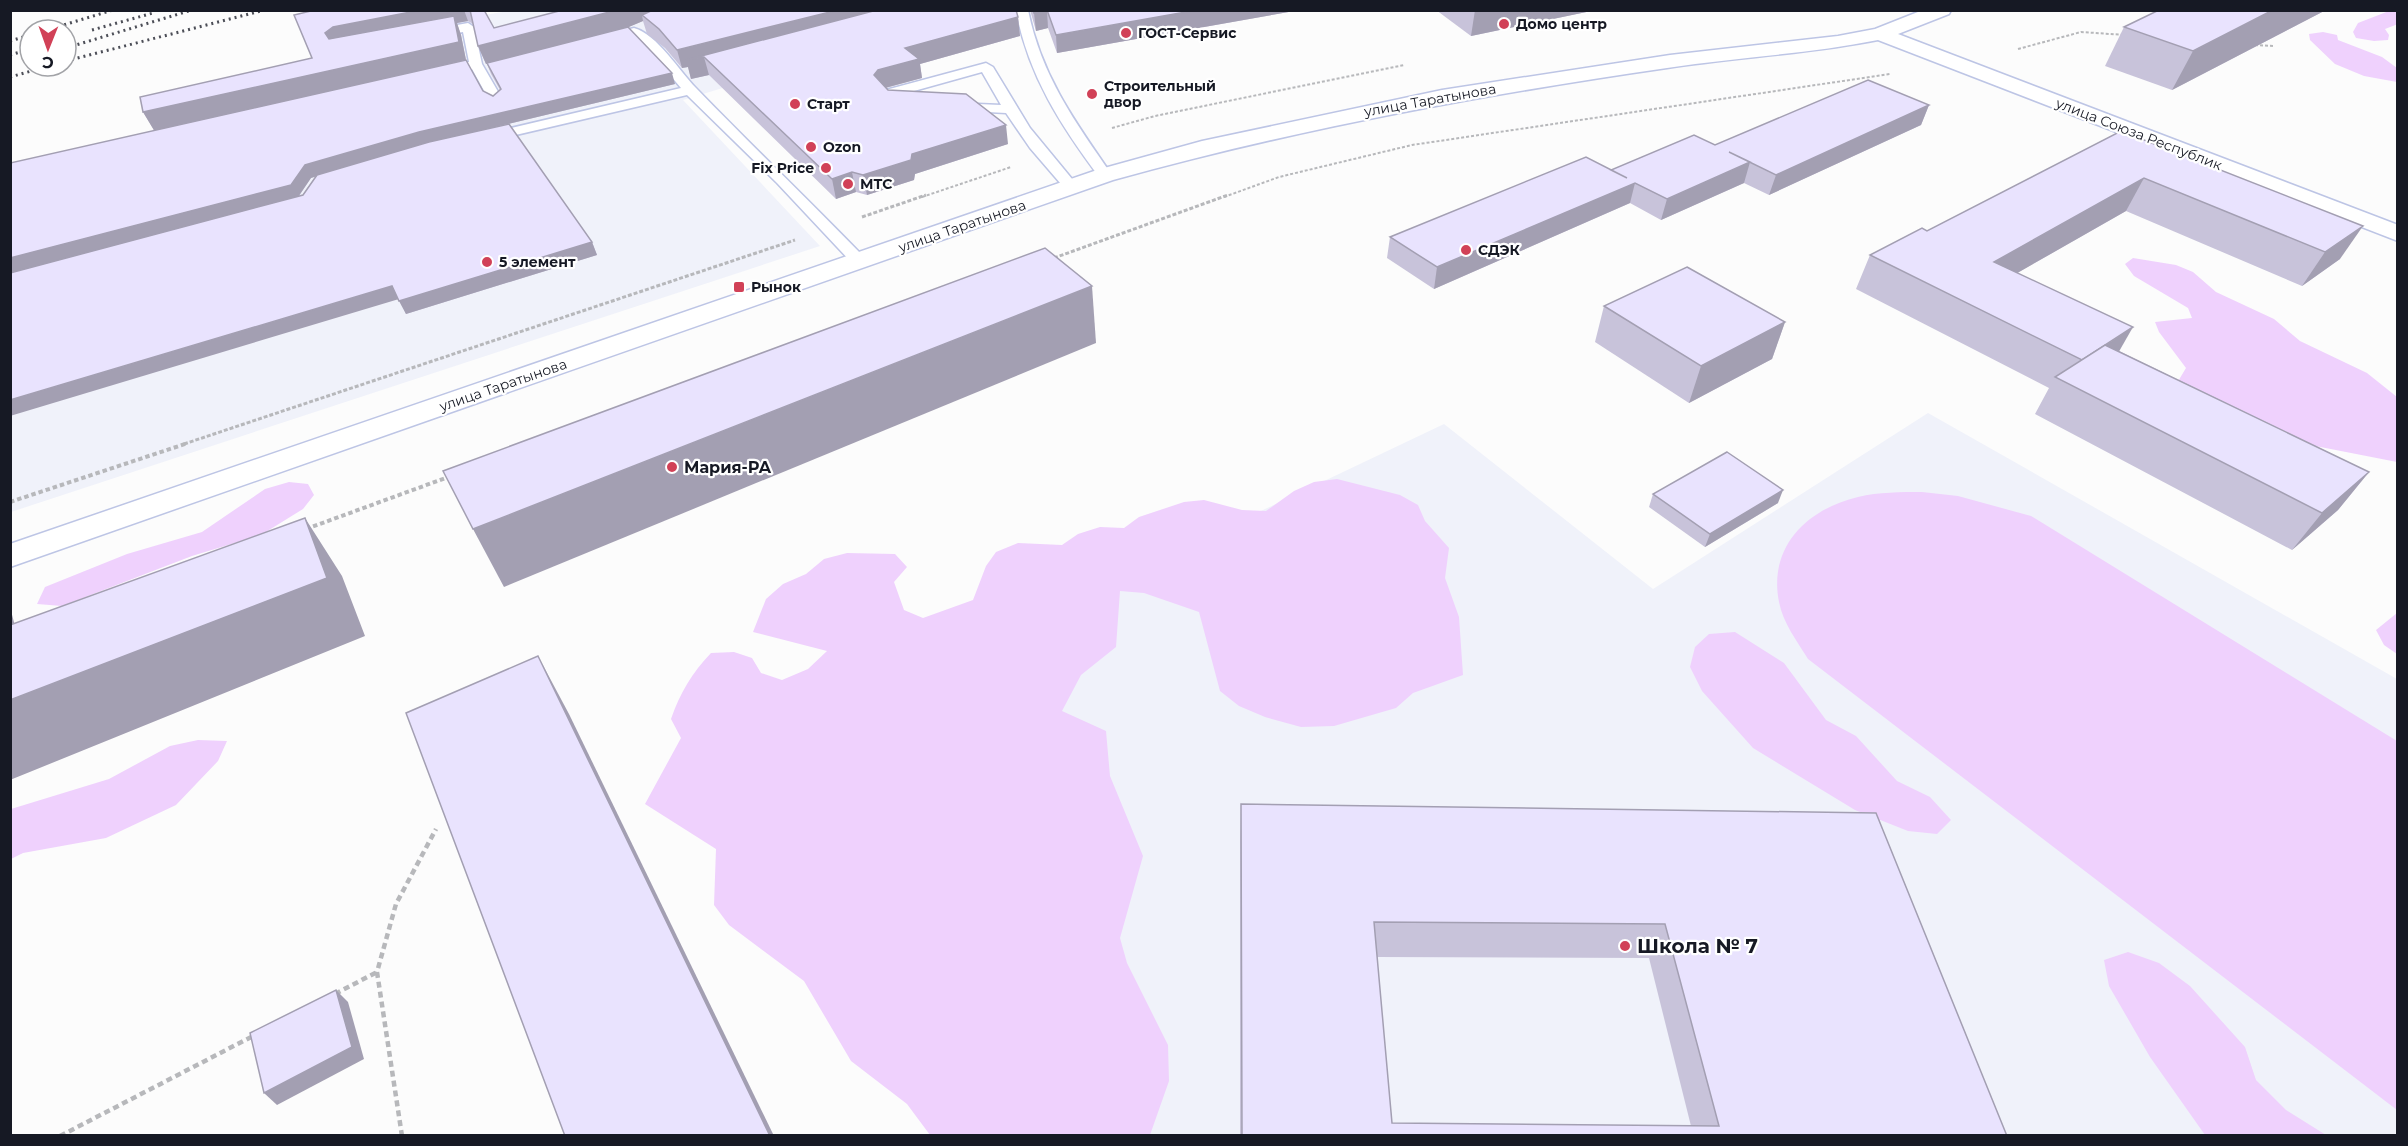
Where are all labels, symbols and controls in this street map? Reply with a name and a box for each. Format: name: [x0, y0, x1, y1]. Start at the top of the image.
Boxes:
place label: Домо центр: [1516, 15, 1607, 33]
marker: Домо центр: [1497, 17, 1511, 31]
north arrow: [18, 18, 78, 78]
place label: ГОСТ-Сервис: [1138, 24, 1237, 42]
marker: ГОСТ-Сервис: [1119, 26, 1133, 40]
text: С: [41, 53, 54, 72]
place label: Строительный двор: [1104, 77, 1216, 111]
street label: улица Таратынова: [1362, 80, 1497, 121]
marker: Строительный двор: [1085, 87, 1099, 101]
street label: улица Союза Республик: [2052, 94, 2225, 174]
place label: Старт: [807, 95, 850, 113]
marker: Старт: [788, 97, 802, 111]
place label: Ozon: [823, 138, 861, 156]
marker: Ozon: [804, 140, 818, 154]
place label: Fix Price: [751, 159, 814, 177]
marker: Fix Price: [819, 161, 833, 175]
place label: МТС: [860, 175, 892, 193]
marker: МТС: [841, 177, 855, 191]
street label: улица Таратынова: [895, 196, 1028, 257]
place label: СДЭК: [1478, 241, 1521, 259]
marker: СДЭК: [1459, 243, 1473, 257]
place label: 5 элемент: [499, 253, 576, 271]
marker: 5 элемент: [480, 255, 494, 269]
place label: Рынок: [751, 278, 801, 296]
marker: Рынок: [732, 280, 746, 294]
street label: улица Таратынова: [436, 355, 569, 416]
place label: Мария-РА: [684, 458, 772, 477]
marker: Мария-РА: [665, 460, 679, 474]
place label: Школа № 7: [1637, 934, 1758, 958]
marker: Школа № 7: [1618, 939, 1632, 953]

